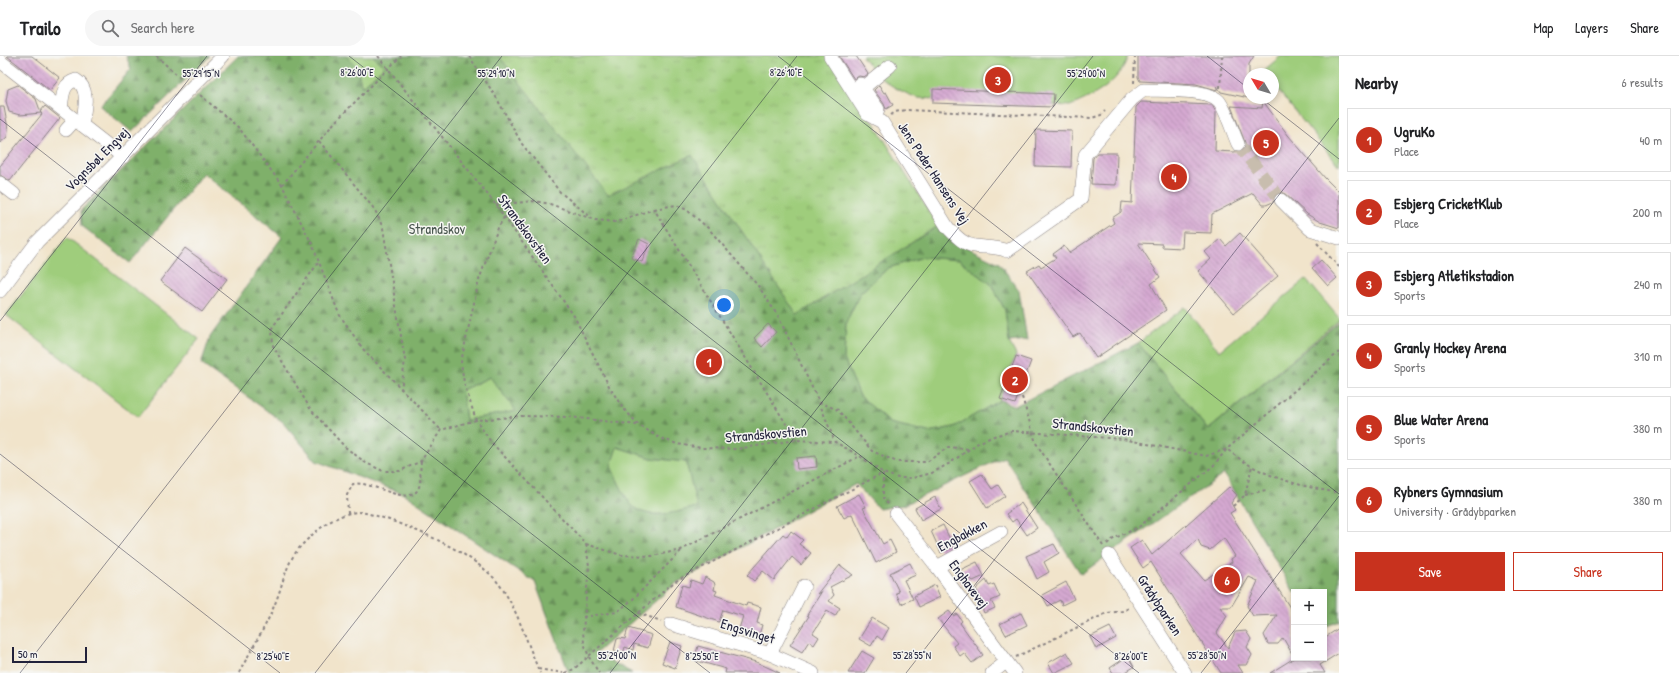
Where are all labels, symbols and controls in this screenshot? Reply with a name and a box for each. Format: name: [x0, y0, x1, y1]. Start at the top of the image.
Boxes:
search box: [85, 10, 365, 46]
text: Trailo: [20, 15, 61, 41]
icon: search: [99, 17, 121, 39]
text: Search here: [131, 17, 195, 38]
text: Map: [1533, 18, 1553, 37]
text: Layers: [1575, 18, 1608, 37]
text: Share: [1630, 18, 1659, 37]
pin: 3: [985, 65, 1011, 95]
text: 8°26'00"E: [340, 66, 374, 79]
text: 8°26'10"E: [770, 66, 803, 79]
text: 55°29'15"N: [183, 67, 219, 80]
text: 55°29'10"N: [477, 67, 515, 80]
text: 55°29'00"N: [1067, 67, 1105, 80]
north arrow: [1243, 68, 1279, 104]
text: Nearby: [1355, 71, 1398, 94]
text: 6 results: [1622, 73, 1663, 91]
street label: Jens Peder Hansens Vej: [893, 118, 975, 228]
text: UgruKo: [1394, 121, 1435, 142]
street label: Vognsbøl Engvej: [60, 122, 134, 196]
pin: 5: [1253, 128, 1279, 158]
text: 1: [1367, 131, 1371, 149]
text: 40 m: [1639, 131, 1662, 149]
text: Place: [1394, 142, 1419, 160]
pin: 4: [1161, 162, 1187, 192]
street label: Strandskovstien: [494, 190, 557, 267]
text: Esbjerg CricketKlub: [1394, 193, 1503, 214]
text: 2: [1366, 203, 1372, 221]
text: 200 m: [1632, 203, 1662, 221]
text: Place: [1394, 214, 1419, 232]
park label: Strandskov: [409, 219, 466, 238]
text: Esbjerg Atletikstadion: [1394, 265, 1514, 286]
text: 3: [1366, 275, 1372, 293]
text: 240 m: [1633, 275, 1662, 293]
text: Sports: [1394, 286, 1425, 304]
your location: [714, 295, 734, 315]
text: Granly Hockey Arena: [1394, 337, 1506, 358]
pin: 1: [696, 347, 722, 377]
text: 4: [1367, 347, 1371, 365]
text: 310 m: [1634, 347, 1662, 365]
text: Sports: [1394, 358, 1425, 376]
pin: 2: [1002, 365, 1028, 395]
text: Blue Water Arena: [1394, 409, 1488, 430]
street label: Strandskovstien: [1051, 413, 1135, 440]
text: 5: [1366, 419, 1372, 437]
text: 380 m: [1633, 419, 1662, 437]
street label: Strandskovstien: [724, 420, 807, 447]
text: Sports: [1394, 430, 1425, 448]
text: Rybners Gymnasium: [1394, 481, 1503, 502]
text: 6: [1366, 491, 1372, 509]
text: 380 m: [1633, 491, 1662, 509]
text: University · Grådybparken: [1394, 502, 1516, 520]
street label: Engbakken: [934, 514, 990, 556]
button: Save: [1355, 552, 1505, 591]
button: Share: [1513, 552, 1663, 591]
street label: Enghavevej: [945, 556, 993, 612]
pin: 6: [1214, 565, 1240, 595]
street label: Grådybparken: [1133, 570, 1187, 640]
map controls: [1291, 589, 1327, 661]
button: +: [1291, 589, 1327, 625]
street label: Engsvinget: [718, 613, 778, 649]
button: −: [1291, 625, 1327, 661]
scale bar: [12, 645, 87, 664]
text: 50 m: [18, 647, 38, 661]
text: 55°29'00"N: [598, 649, 636, 662]
text: 55°28'55"N: [893, 649, 931, 662]
text: 55°28'50"N: [1188, 649, 1226, 662]
text: 8°25'40"E: [257, 650, 290, 663]
text: 8°25'50"E: [685, 650, 719, 663]
text: 8°26'00"E: [1114, 650, 1148, 663]

